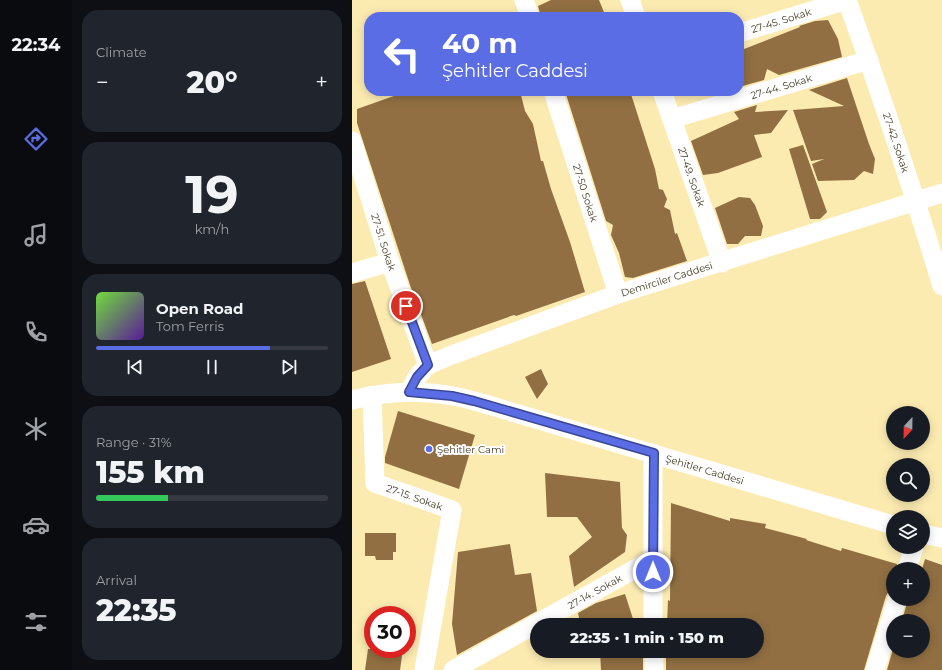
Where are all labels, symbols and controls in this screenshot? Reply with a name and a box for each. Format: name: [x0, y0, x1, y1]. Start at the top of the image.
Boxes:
street label: 27-45. Sokak: [750, 5, 813, 36]
text: 40 m: [442, 26, 518, 60]
icon: left: [376, 28, 428, 80]
text: 22:34: [11, 34, 61, 56]
text: Climate: [96, 44, 147, 60]
text: Şehitler Caddesi: [442, 60, 588, 82]
text: 20°: [186, 64, 238, 101]
text: −: [96, 69, 109, 96]
text: +: [315, 69, 328, 96]
street label: 27-44. Sokak: [749, 71, 814, 102]
street label: 27-42. Sokak: [880, 111, 912, 174]
icon: directions: [22, 125, 50, 153]
street label: 27-49. Sokak: [675, 145, 708, 209]
street label: 27-50 Sokak: [570, 162, 601, 224]
text: 19: [185, 163, 239, 226]
street label: 27-51. Sokak: [368, 212, 399, 273]
icon: music: [22, 221, 50, 249]
text: km/h: [195, 221, 229, 237]
street label: Demirciler Caddesi: [619, 259, 714, 300]
pin: [389, 289, 423, 323]
icon: arrive: [395, 295, 417, 317]
text: Open Road: [156, 299, 244, 318]
icon: phone: [22, 318, 50, 346]
text: Tom Ferris: [156, 318, 224, 334]
icon: previous: [124, 356, 146, 378]
icon: pause: [201, 356, 223, 378]
icon: next: [278, 356, 300, 378]
north arrow: [886, 406, 930, 450]
map controls: [886, 406, 930, 658]
icon: climate: [22, 415, 50, 443]
text: Range · 31%: [96, 434, 171, 450]
place label: Şehitler Cami: [437, 443, 504, 456]
marker: Şehitler Cami: [424, 444, 434, 454]
street label: Şehitler Caddesi: [664, 452, 745, 487]
text: 155 km: [96, 454, 205, 491]
button: search: [886, 458, 930, 502]
street label: 27-15. Sokak: [384, 481, 444, 513]
button: layers: [886, 510, 930, 554]
icon: car: [22, 511, 50, 539]
position arrow: [632, 551, 674, 593]
button: +: [886, 562, 930, 606]
text: Arrival: [96, 572, 137, 588]
street label: 27-14. Sokak: [565, 572, 624, 612]
text: 22:35: [96, 592, 176, 629]
speed limit sign: 30: [364, 606, 416, 658]
icon: filters: [22, 608, 50, 636]
button: −: [886, 614, 930, 658]
text: 22:35 · 1 min · 150 m: [570, 628, 724, 647]

